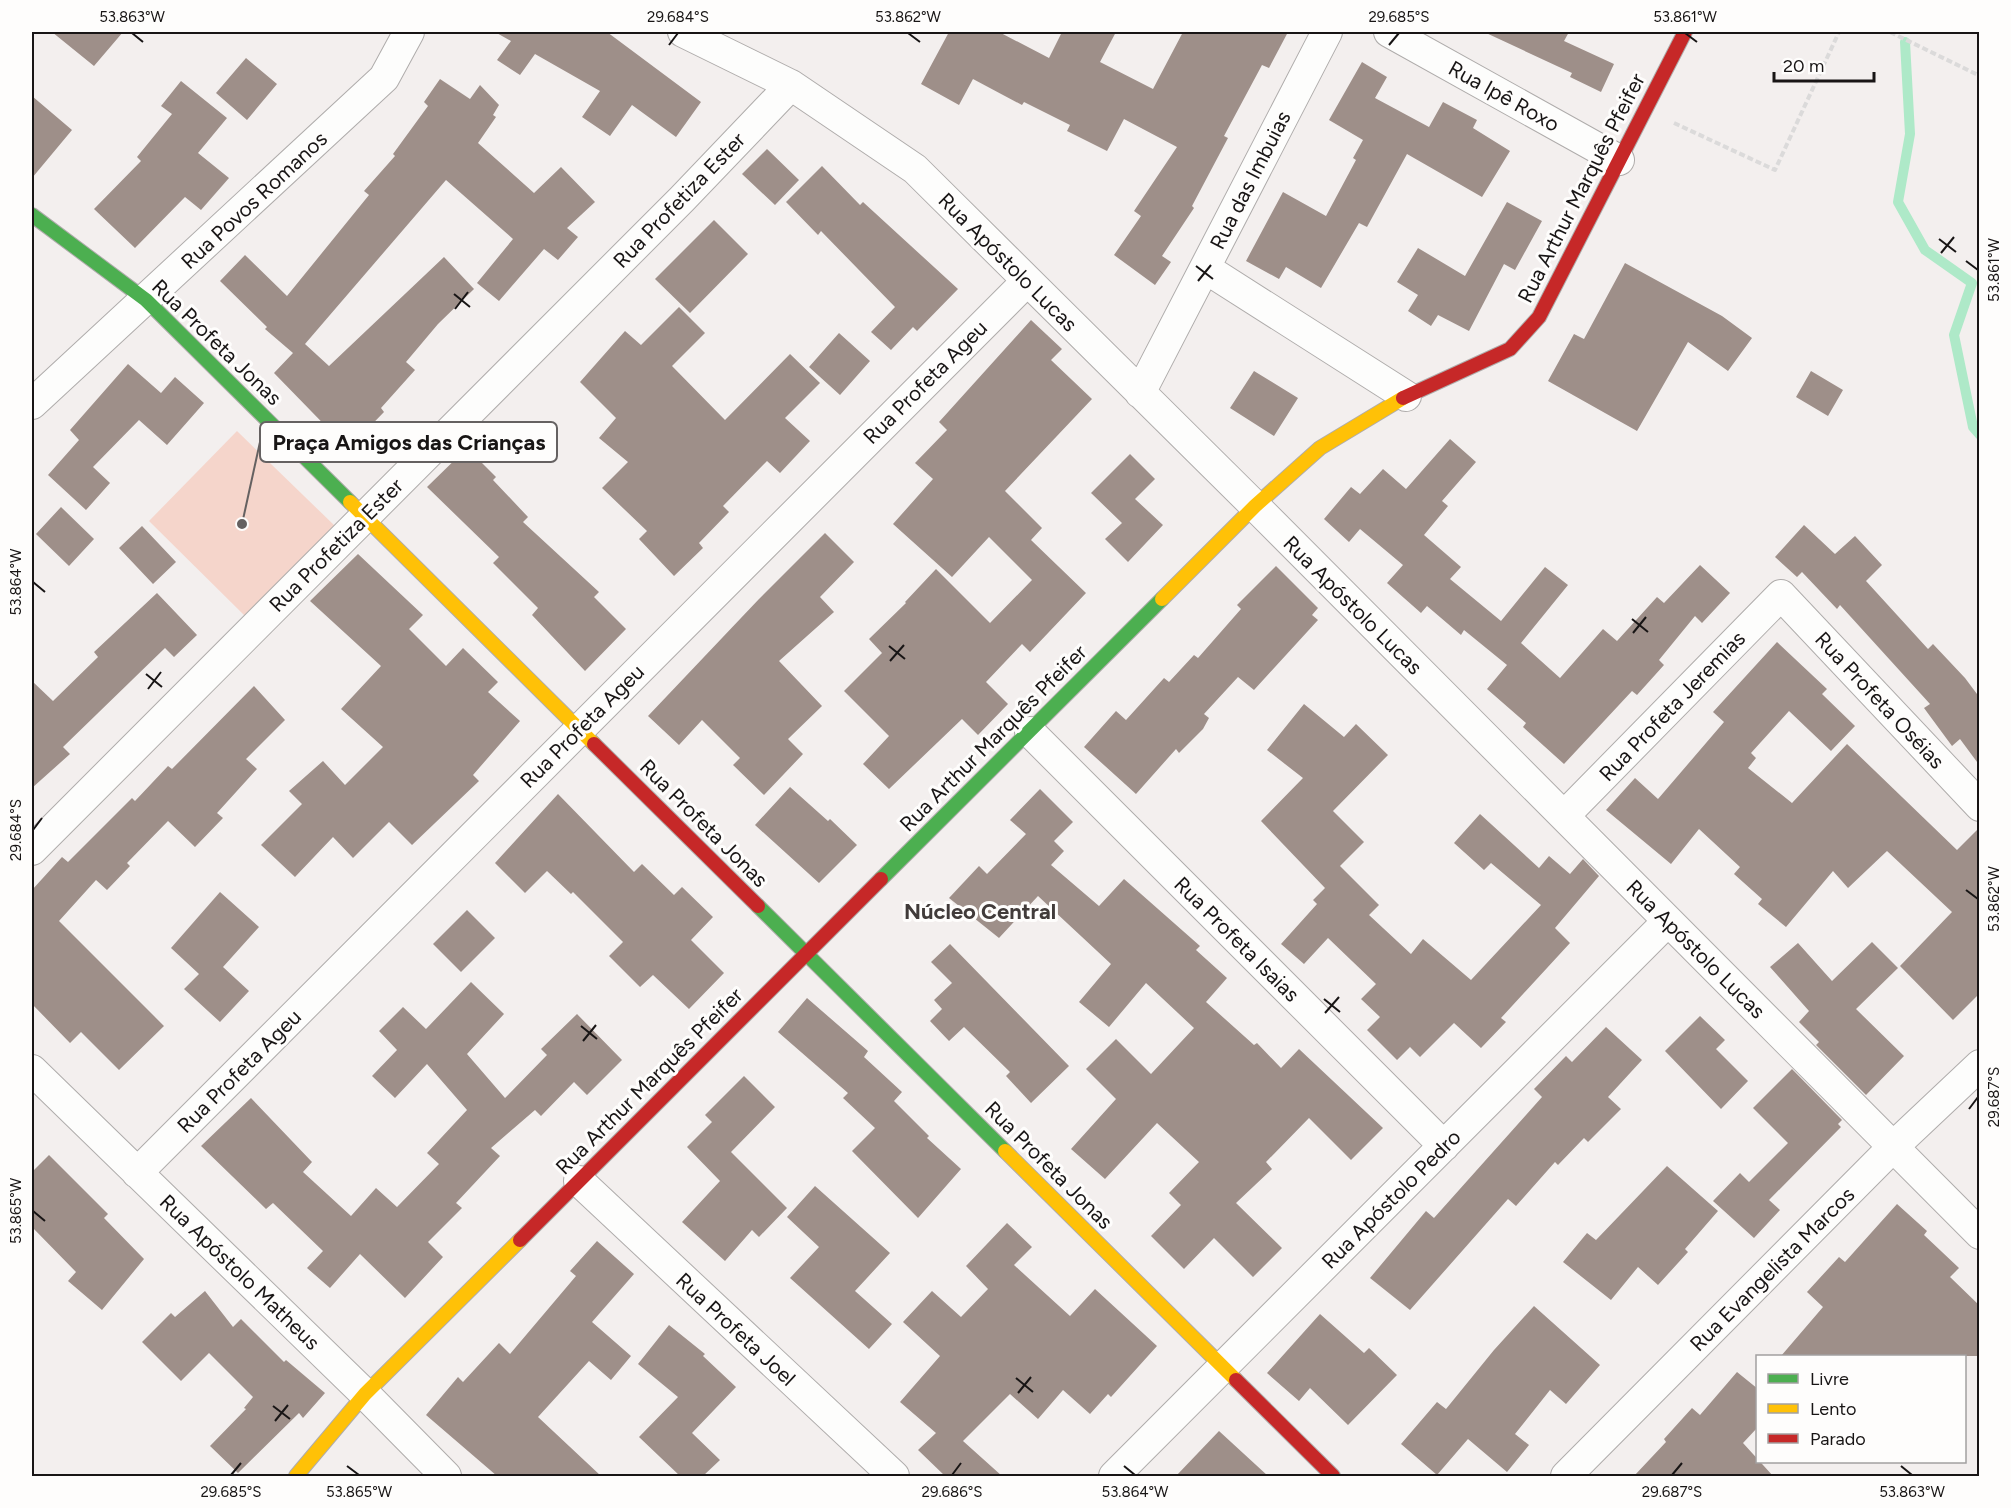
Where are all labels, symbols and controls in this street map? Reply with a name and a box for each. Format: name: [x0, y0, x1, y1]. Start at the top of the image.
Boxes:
text: 53.863°W: [99, 8, 165, 26]
text: 29.684°S: [647, 8, 709, 26]
text: 53.862°W: [875, 8, 942, 26]
text: 29.685°S: [1368, 8, 1430, 26]
text: 53.861°W: [1653, 8, 1717, 26]
scale bar: [1774, 45, 1874, 83]
street label: Rua Ipê Roxo: [1444, 55, 1564, 137]
text: 20 m: [1783, 55, 1824, 77]
street label: Rua Arthur Marquês Pfeifer: [1512, 69, 1650, 307]
street label: Rua das Imbuias: [1204, 107, 1296, 253]
street label: Rua Povos Romanos: [176, 126, 332, 274]
street label: Rua Profetiza Ester: [608, 127, 750, 273]
street label: Rua Apóstolo Lucas: [933, 187, 1083, 337]
text: 53.861°W: [1985, 238, 2003, 302]
street label: Rua Profeta Jonas: [147, 274, 287, 410]
street label: Rua Profeta Ageu: [858, 315, 992, 449]
callout: Praça Amigos das Crianças: [260, 422, 557, 462]
text: Praça Amigos das Crianças: [273, 429, 545, 456]
street label: Rua Profetiza Ester: [264, 473, 408, 617]
street label: Rua Apóstolo Lucas: [1278, 530, 1428, 680]
text: 53.864°W: [7, 548, 25, 615]
street label: Rua Profeta Jeremias: [1594, 626, 1750, 786]
street label: Rua Profeta Oséias: [1810, 626, 1950, 774]
street label: Rua Arthur Marquês Pfeifer: [894, 639, 1092, 837]
street label: Rua Profeta Ageu: [515, 659, 649, 793]
street label: Rua Profeta Jonas: [635, 754, 773, 892]
text: 29.684°S: [7, 799, 25, 861]
text: 53.862°W: [1985, 865, 2003, 932]
street label: Rua Profeta Isaias: [1169, 871, 1305, 1007]
street label: Rua Apóstolo Lucas: [1621, 874, 1771, 1024]
district label: Núcleo Central: [904, 898, 1056, 925]
street label: Rua Arthur Marquês Pfeifer: [550, 982, 748, 1180]
street label: Rua Profeta Ageu: [172, 1004, 306, 1138]
text: 29.687°S: [1985, 1067, 2003, 1127]
street label: Rua Profeta Jonas: [980, 1096, 1118, 1234]
street label: Rua Apóstolo Pedro: [1316, 1124, 1466, 1274]
text: 53.865°W: [7, 1177, 25, 1244]
street label: Rua Evangelista Marcos: [1685, 1182, 1859, 1356]
street label: Rua Apóstolo Matheus: [155, 1189, 325, 1355]
street label: Rua Profeta Joel: [671, 1267, 801, 1391]
legend: [1756, 1355, 1966, 1463]
text: Livre: [1810, 1368, 1849, 1390]
text: Lento: [1810, 1398, 1856, 1420]
text: Parado: [1810, 1428, 1866, 1450]
text: 29.685°S: [200, 1483, 262, 1501]
text: 53.865°W: [326, 1483, 393, 1501]
text: 29.686°S: [922, 1483, 982, 1501]
text: 53.864°W: [1102, 1483, 1169, 1501]
text: 29.687°S: [1642, 1483, 1702, 1501]
text: 53.863°W: [1879, 1483, 1945, 1501]

